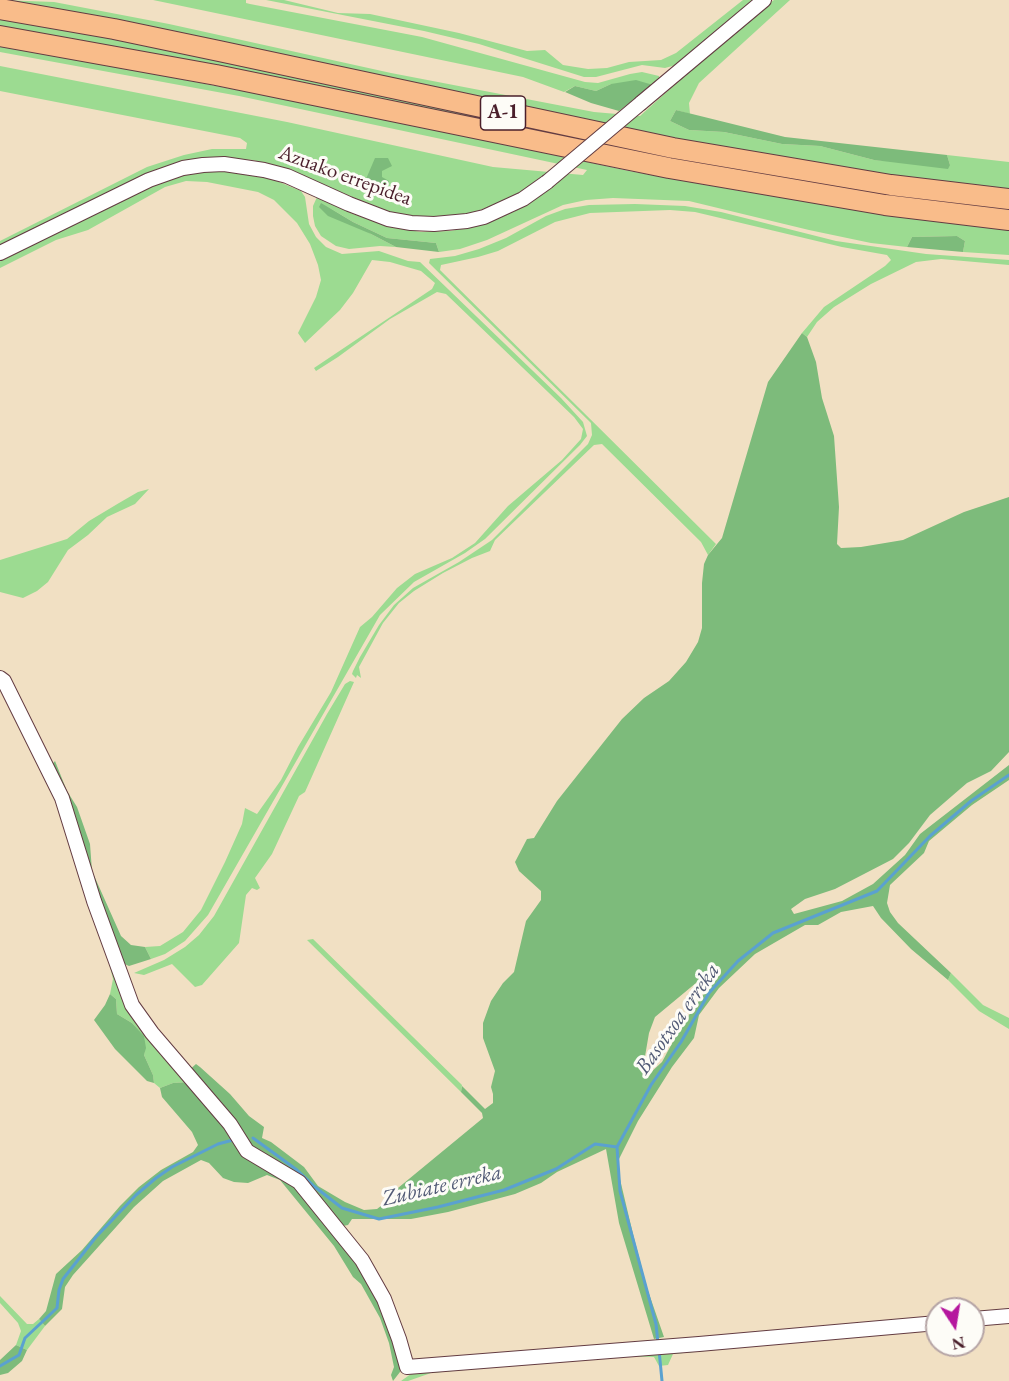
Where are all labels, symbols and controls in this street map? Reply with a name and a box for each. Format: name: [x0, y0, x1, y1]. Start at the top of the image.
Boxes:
road number: A-1: [480, 96, 526, 130]
street label: Azuako errepidea: [275, 140, 415, 212]
water label: Basotxoa erreka: [630, 958, 726, 1080]
water label: Zubiate erreka: [380, 1159, 504, 1213]
north arrow: [925, 1297, 985, 1357]
text: N: [950, 1332, 967, 1355]

